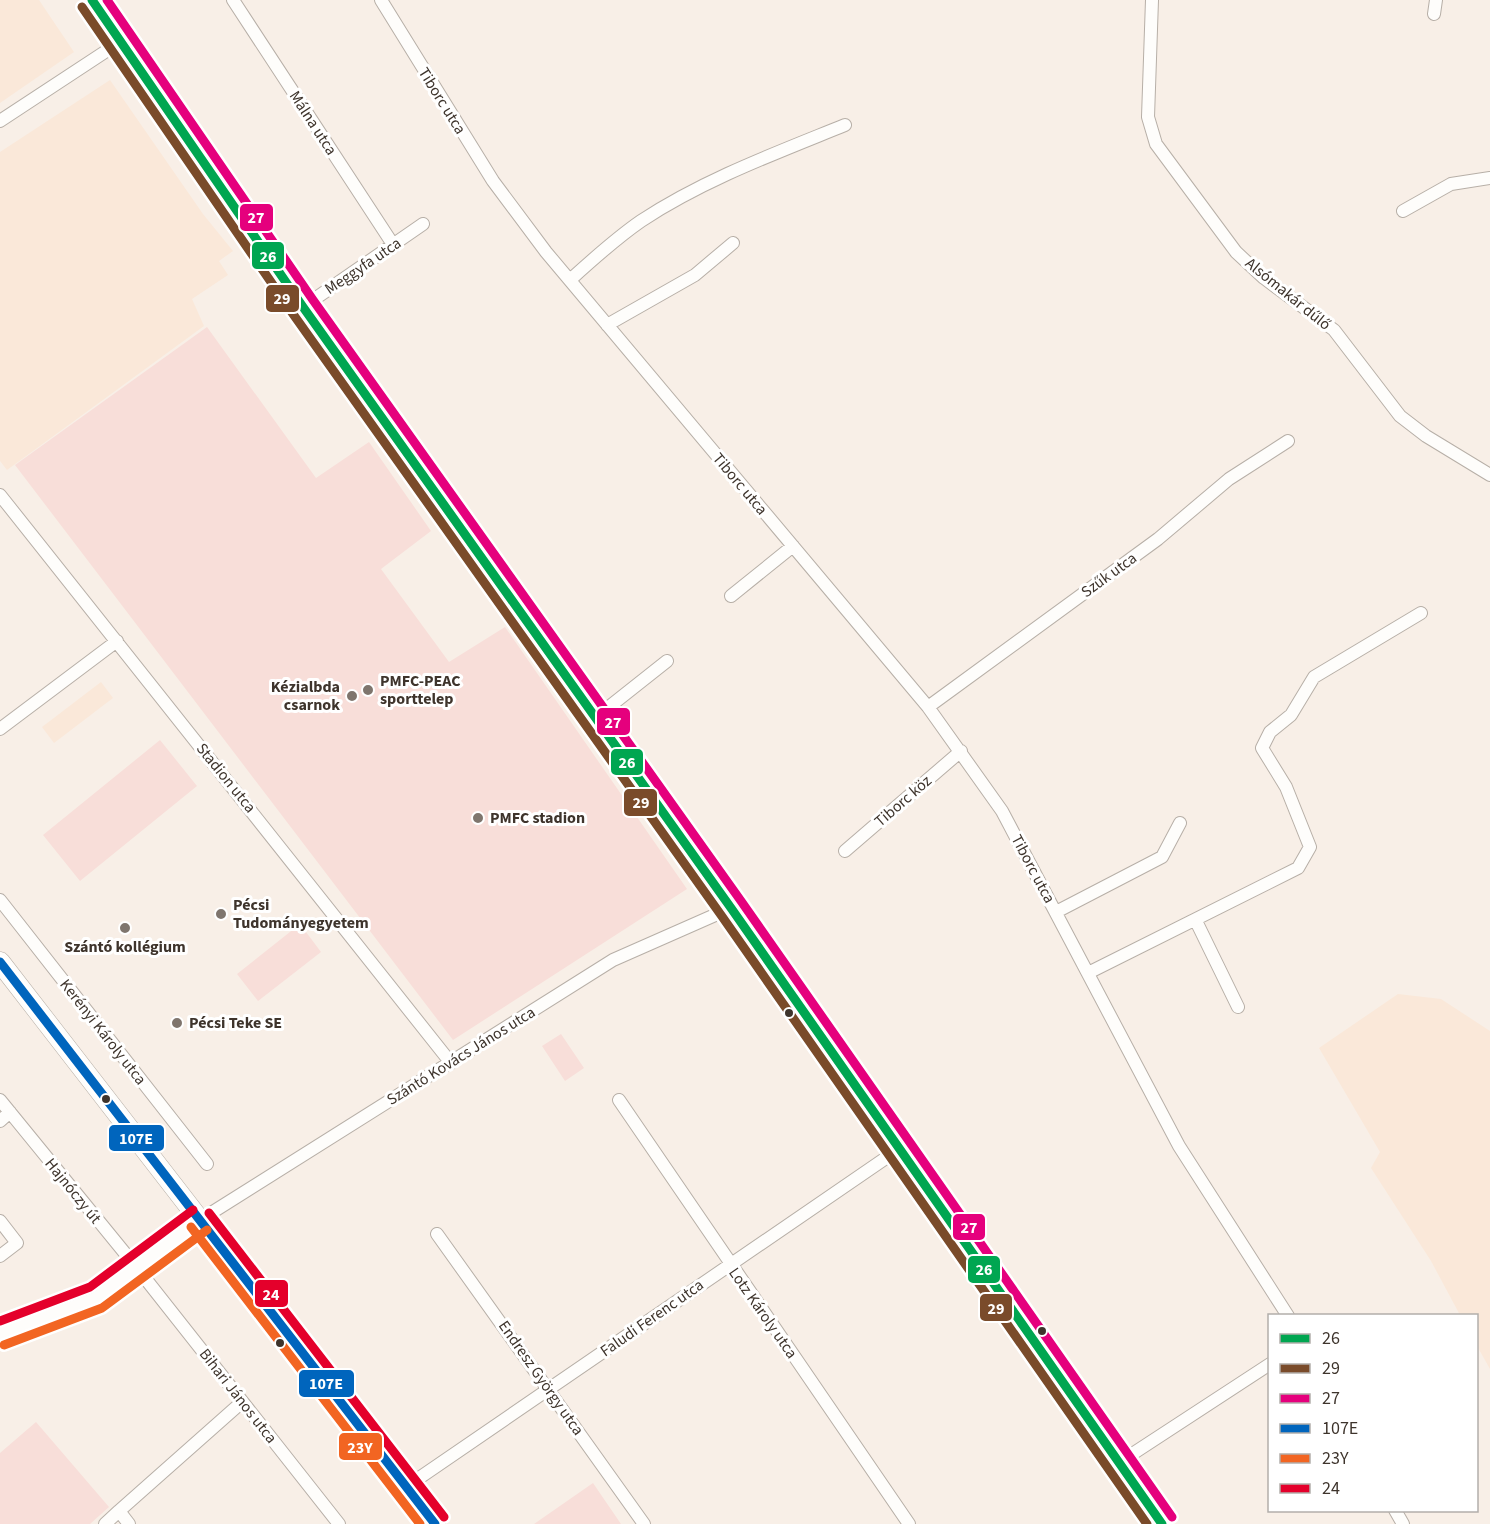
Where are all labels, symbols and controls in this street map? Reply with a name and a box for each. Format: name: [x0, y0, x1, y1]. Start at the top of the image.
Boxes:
street label: Tiborc utca: [413, 63, 471, 139]
street label: Málna utca: [284, 86, 342, 160]
line badge: 27: [239, 203, 274, 232]
text: 27: [248, 207, 264, 229]
street label: Meggyfa utca: [320, 232, 406, 300]
line badge: 26: [251, 241, 285, 270]
text: 26: [260, 246, 276, 268]
street label: Alsómakár dűlő: [1241, 253, 1335, 335]
line badge: 29: [265, 284, 300, 313]
text: 29: [274, 288, 290, 310]
street label: Tiborc utca: [707, 448, 773, 520]
street label: Szűk utca: [1077, 547, 1141, 603]
place label: PMFC-PEAC sporttelep: [380, 670, 461, 710]
place label: Kézialbda csarnok: [271, 676, 340, 716]
marker: PMFC-PEAC sporttelep: [361, 683, 375, 697]
marker: Kézialbda csarnok: [345, 689, 359, 703]
line badge: 27: [596, 707, 631, 736]
text: 27: [605, 712, 621, 734]
street label: Stadion utca: [191, 738, 261, 818]
line badge: 26: [610, 748, 644, 776]
text: 26: [619, 752, 635, 774]
street label: Tiborc köz: [870, 770, 936, 832]
line badge: 29: [623, 788, 658, 817]
text: 29: [633, 792, 649, 814]
place label: PMFC stadion: [490, 807, 585, 829]
marker: PMFC stadion: [471, 811, 485, 825]
street label: Tiborc utca: [1006, 831, 1060, 907]
place label: Pécsi Tudományegyetem: [233, 894, 369, 934]
marker: Pécsi Tudományegyetem: [214, 907, 228, 921]
marker: Szántó kollégium: [118, 921, 132, 935]
place label: Szántó kollégium: [64, 936, 186, 958]
street label: Kerényi Károly utca: [55, 974, 151, 1090]
street label: Szántó Kovács János utca: [383, 1001, 539, 1111]
unlabelled marker: [783, 1007, 795, 1019]
place label: Pécsi Teke SE: [189, 1012, 282, 1034]
marker: Pécsi Teke SE: [170, 1016, 184, 1030]
unlabelled marker: [100, 1093, 112, 1105]
line badge: 107E: [108, 1124, 165, 1152]
text: 107E: [119, 1128, 153, 1150]
street label: Hajnóczy út: [40, 1153, 107, 1229]
line badge: 27: [952, 1213, 986, 1241]
text: 27: [961, 1217, 977, 1239]
line badge: 26: [967, 1255, 1001, 1284]
text: 26: [976, 1259, 992, 1281]
street label: Lotz Károly utca: [723, 1263, 803, 1363]
street label: Faludi Ferenc utca: [596, 1274, 708, 1362]
line badge: 24: [254, 1279, 289, 1308]
text: 24: [263, 1284, 280, 1306]
line badge: 29: [979, 1293, 1013, 1322]
text: 29: [988, 1298, 1004, 1320]
legend: [1268, 1314, 1478, 1512]
street label: Endresz György utca: [493, 1316, 589, 1440]
unlabelled marker: [1036, 1325, 1048, 1337]
text: 26: [1322, 1326, 1340, 1351]
unlabelled marker: [274, 1337, 286, 1349]
street label: Bihari János utca: [194, 1344, 282, 1448]
text: 29: [1322, 1356, 1340, 1381]
line badge: 107E: [298, 1369, 355, 1398]
text: 107E: [309, 1373, 343, 1395]
text: 27: [1322, 1386, 1340, 1411]
text: 107E: [1322, 1416, 1358, 1441]
line badge: 23Y: [338, 1432, 383, 1461]
text: 23Y: [347, 1437, 373, 1459]
text: 23Y: [1322, 1446, 1349, 1471]
text: 24: [1322, 1476, 1340, 1501]

